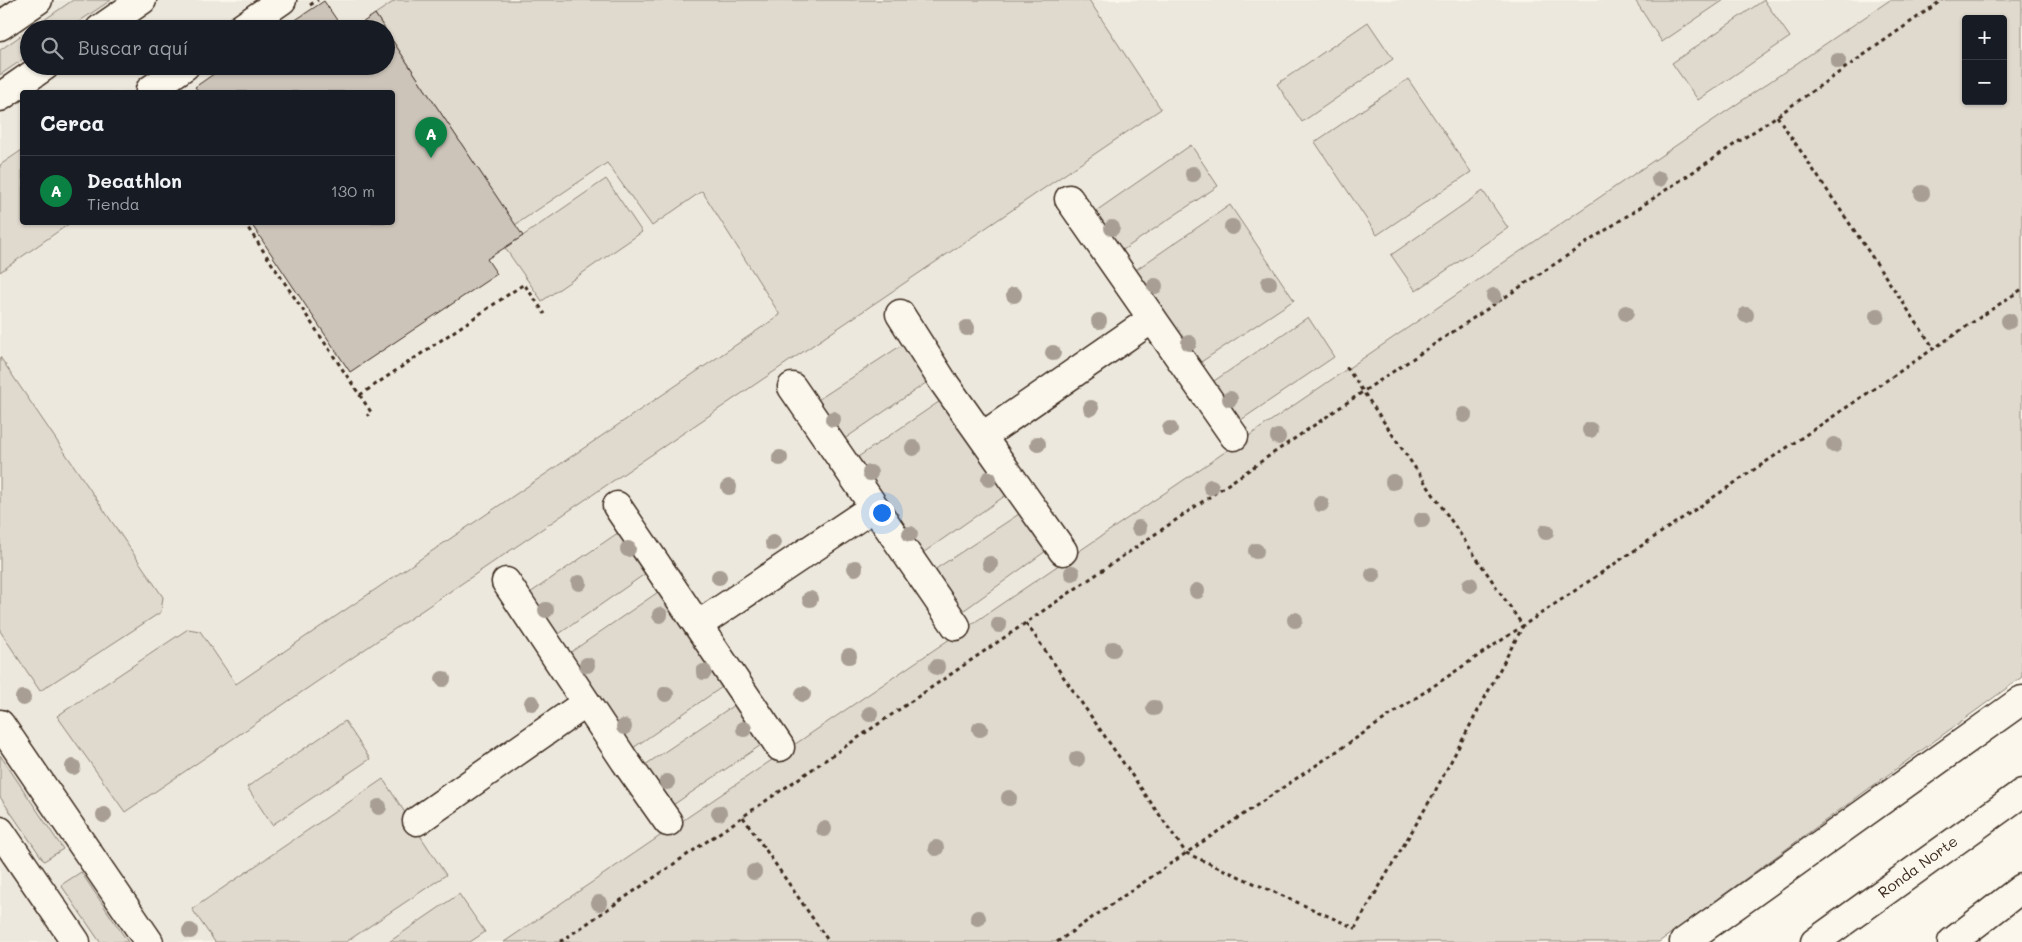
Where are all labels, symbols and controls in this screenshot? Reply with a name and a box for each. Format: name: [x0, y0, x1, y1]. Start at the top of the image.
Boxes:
map controls: [1962, 15, 2007, 105]
button: +: [1962, 15, 2007, 60]
search box: [20, 20, 395, 75]
icon: search: [38, 34, 66, 62]
text: Buscar aquí: [78, 35, 188, 60]
button: −: [1962, 60, 2007, 105]
text: Cerca: [40, 109, 105, 136]
pin: A: [415, 117, 447, 158]
text: Decathlon: [87, 168, 182, 193]
text: A: [50, 180, 62, 201]
text: 130 m: [331, 180, 375, 201]
text: Tienda: [87, 193, 140, 214]
your location: [869, 500, 895, 526]
street label: Ronda Norte: [1874, 831, 1961, 902]

